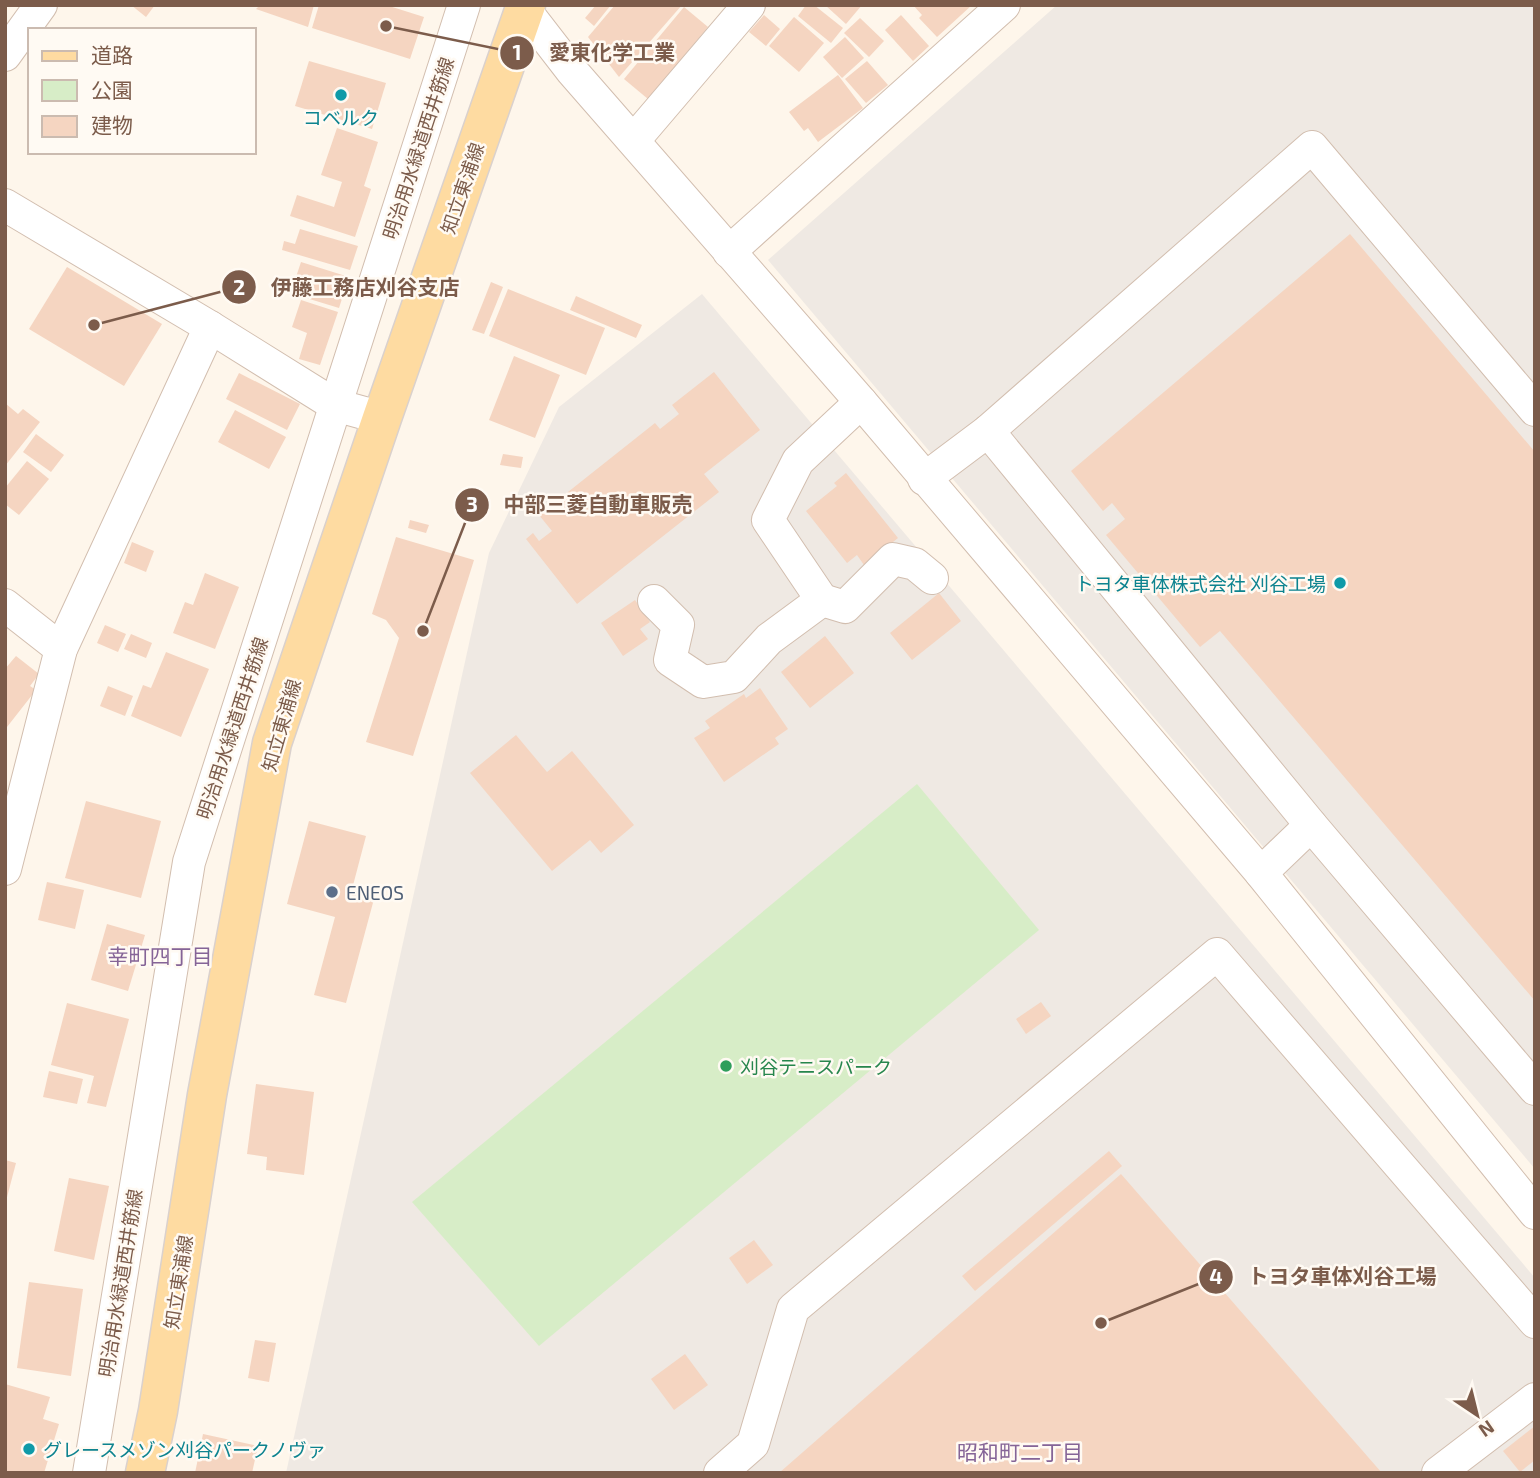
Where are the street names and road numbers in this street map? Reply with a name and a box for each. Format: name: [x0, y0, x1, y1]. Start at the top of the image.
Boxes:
street label: 明治用水緑道西井筋線: [378, 54, 458, 242]
street label: 知立東浦線: [436, 139, 488, 237]
street label: 明治用水緑道西井筋線: [192, 634, 272, 822]
street label: 知立東浦線: [257, 676, 305, 774]
street label: 明治用水緑道西井筋線: [94, 1187, 146, 1379]
street label: 知立東浦線: [159, 1233, 197, 1331]

